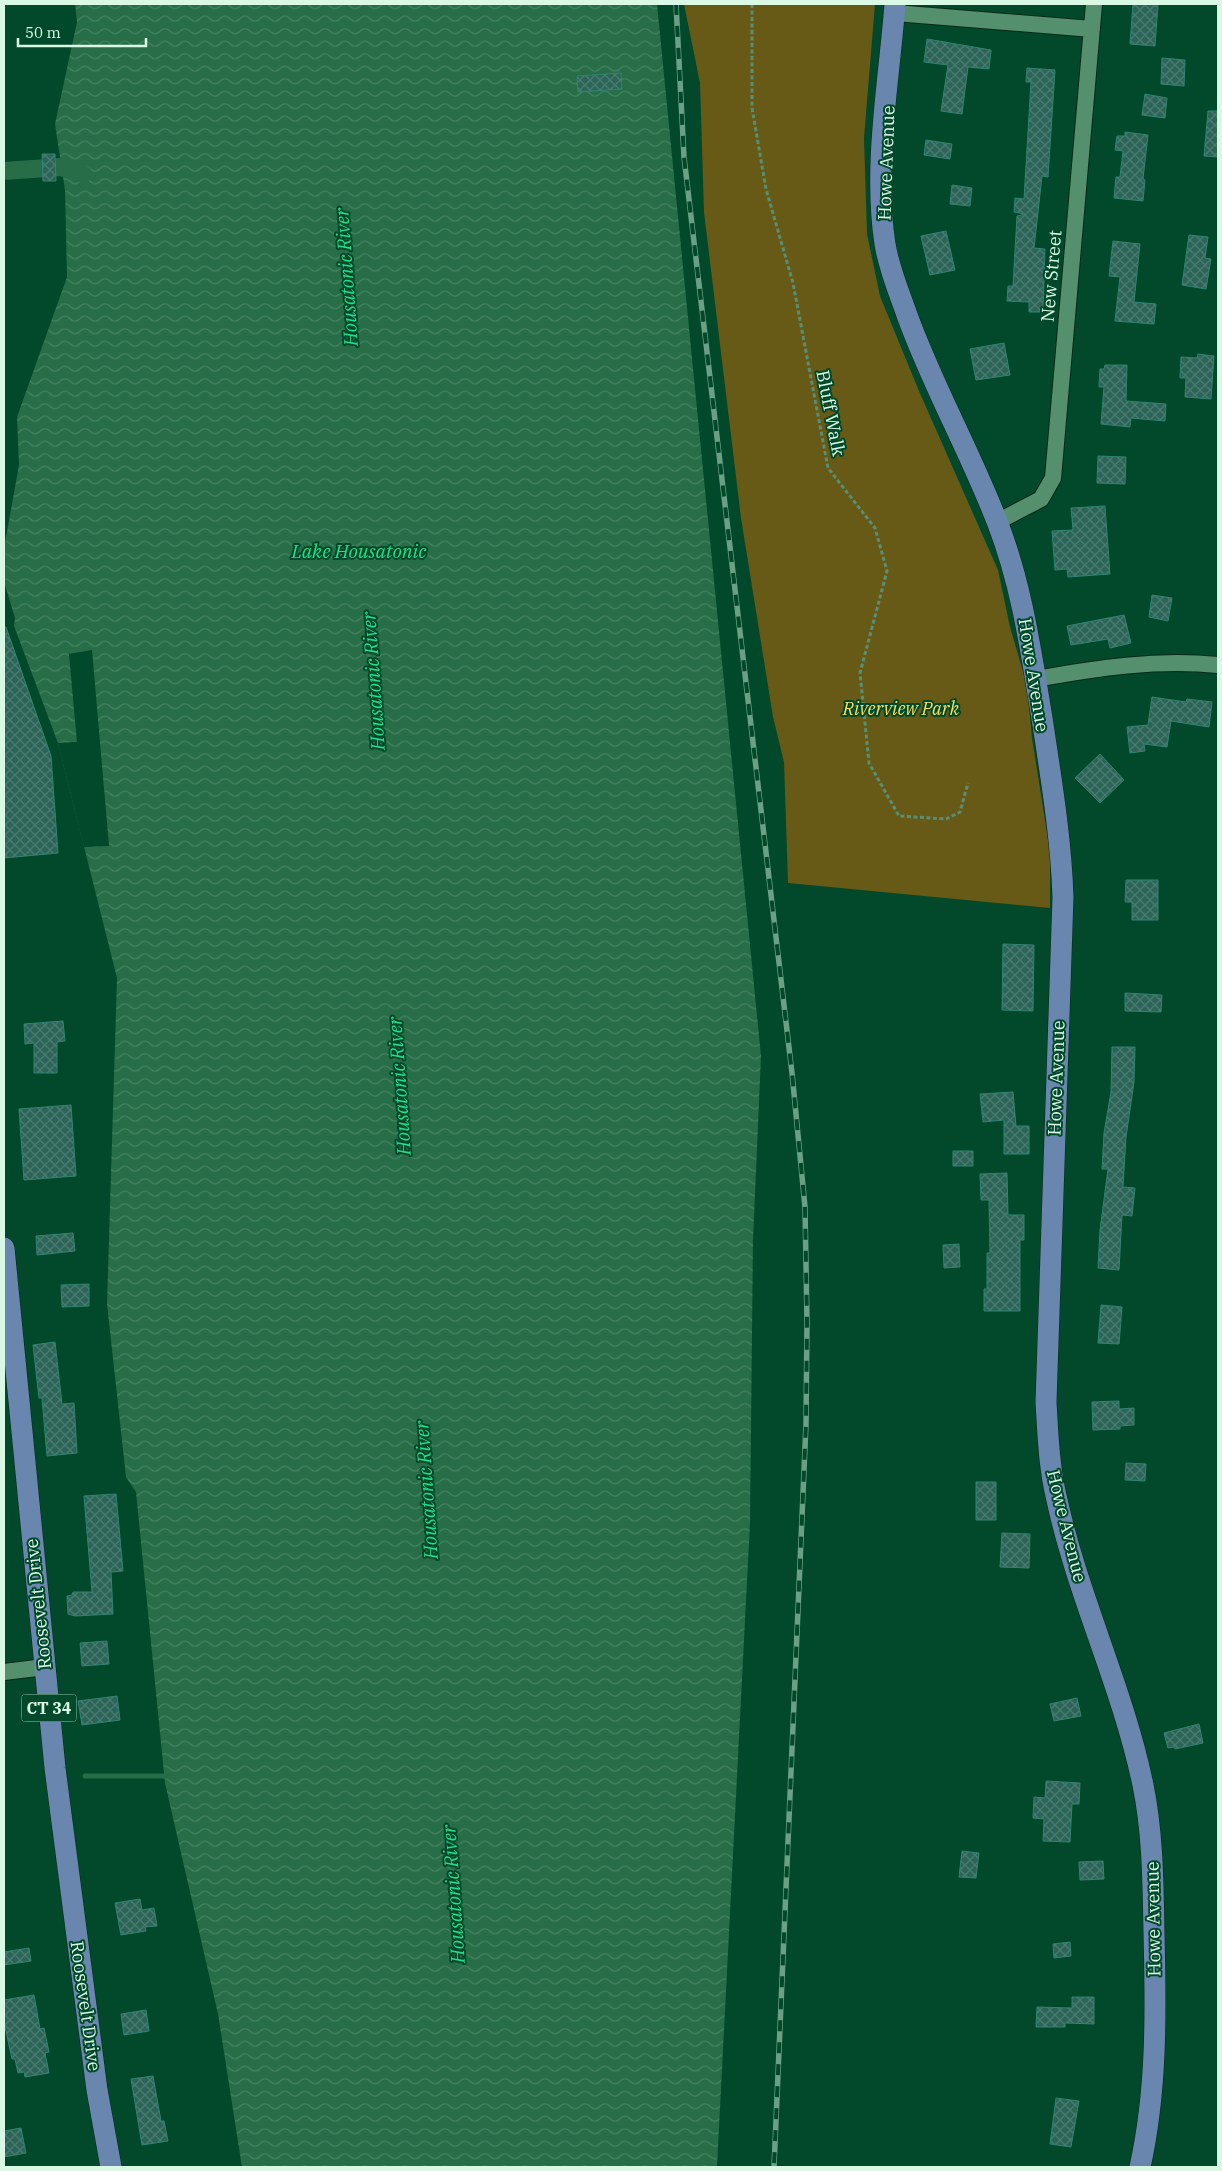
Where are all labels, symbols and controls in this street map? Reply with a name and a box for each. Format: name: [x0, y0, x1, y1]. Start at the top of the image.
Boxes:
scale bar: [18, 15, 145, 47]
text: 50 m: [25, 23, 61, 42]
street label: Howe Avenue: [872, 105, 900, 221]
water label: Housatonic River: [329, 206, 363, 348]
street label: New Street: [1036, 229, 1066, 323]
street label: Bluff Walk: [811, 368, 851, 458]
water label: Lake Housatonic: [291, 539, 426, 563]
water label: Housatonic River: [356, 610, 390, 752]
street label: Howe Avenue: [1014, 616, 1054, 734]
park label: Riverview Park: [842, 697, 960, 720]
water label: Housatonic River: [382, 1015, 416, 1157]
street label: Howe Avenue: [1042, 1020, 1070, 1136]
water label: Housatonic River: [409, 1419, 443, 1561]
street label: Howe Avenue: [1042, 1467, 1092, 1585]
street label: Roosevelt Drive: [20, 1538, 56, 1670]
road number: CT 34: [22, 1695, 76, 1722]
water label: Housatonic River: [436, 1823, 470, 1965]
street label: Howe Avenue: [1140, 1861, 1166, 1977]
street label: Roosevelt Drive: [65, 1939, 107, 2073]

